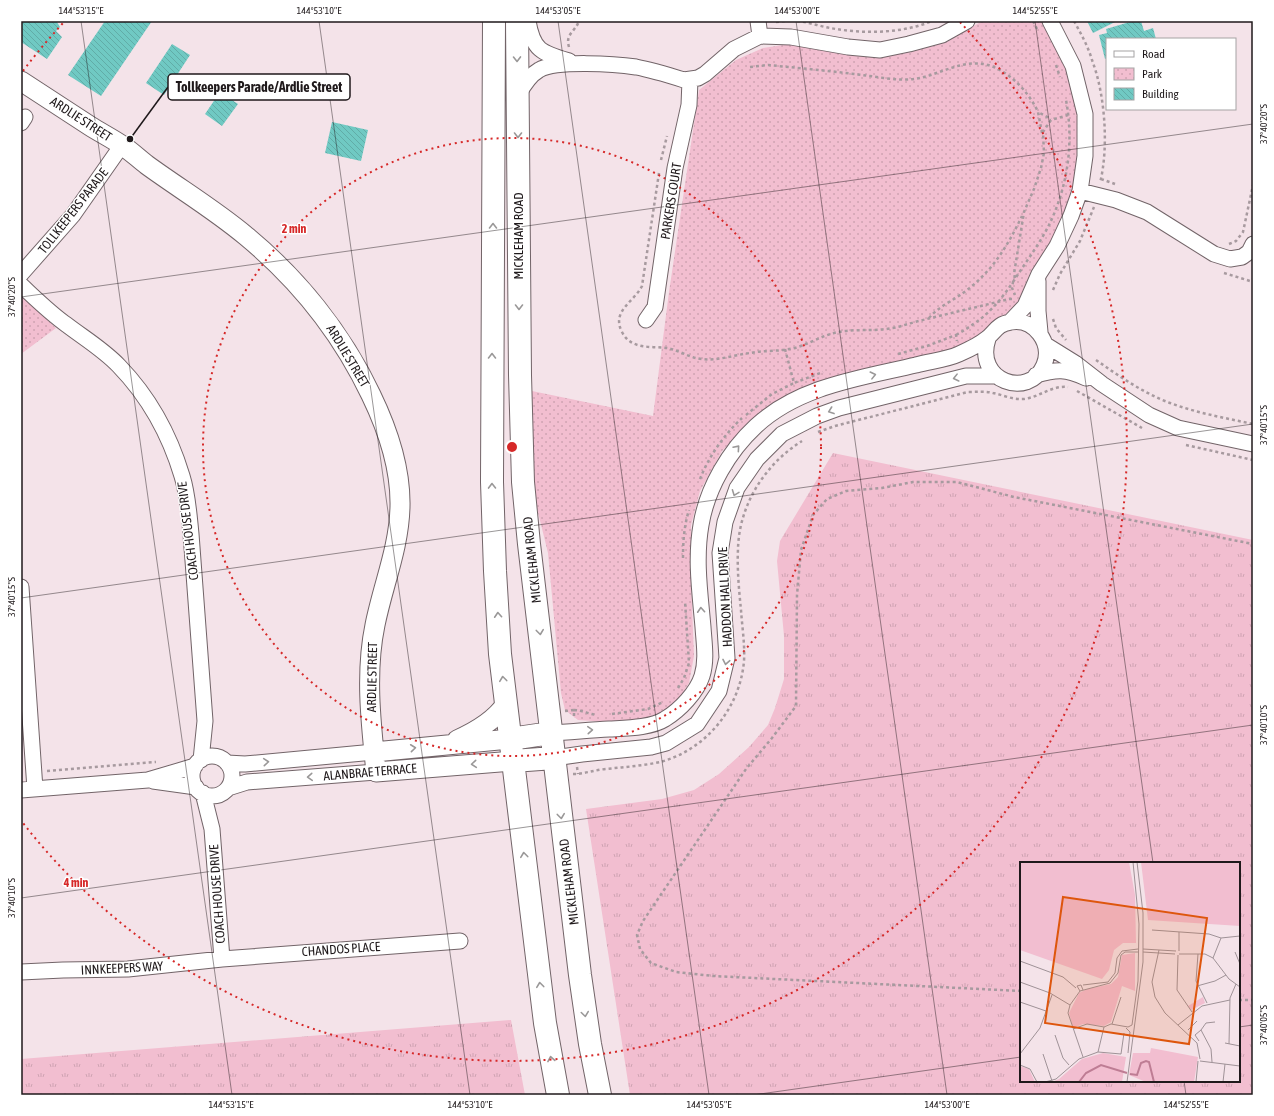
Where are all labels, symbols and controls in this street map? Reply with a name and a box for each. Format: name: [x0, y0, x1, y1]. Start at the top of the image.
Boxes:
text: 144°53'15"E: [59, 5, 104, 16]
text: 144°53'10"E: [297, 5, 342, 16]
text: 144°53'05"E: [536, 5, 581, 16]
text: 144°53'00"E: [775, 5, 820, 16]
text: 144°52'55"E: [1013, 5, 1058, 16]
legend: [1106, 38, 1236, 110]
text: Road: [1142, 47, 1165, 61]
one-way arrow: [513, 56, 521, 62]
text: Park: [1142, 67, 1163, 81]
callout: Tollkeepers Parade/Ardlie Street: [168, 74, 350, 100]
text: Tollkeepers Parade/Ardlie Street: [176, 79, 342, 95]
text: Building: [1142, 87, 1180, 101]
street label: ARDLIE STREET: [47, 94, 115, 145]
text: 37°40'20"S: [1258, 104, 1269, 144]
one-way arrow: [514, 132, 522, 138]
street label: PARKERS COURT: [658, 161, 685, 240]
street label: TOLLKEEPERS PARADE: [35, 165, 111, 257]
street label: MICKLEHAM ROAD: [511, 193, 526, 279]
text: 2 min: [282, 222, 306, 236]
one-way arrow: [489, 223, 497, 229]
text: 37°40'20"S: [6, 277, 17, 317]
one-way arrow: [515, 304, 523, 310]
street label: ARDLIE STREET: [323, 322, 373, 390]
one-way arrow: [488, 353, 496, 359]
one-way arrow: [870, 372, 877, 380]
one-way arrow: [953, 373, 960, 382]
text: 37°40'15"S: [1258, 405, 1269, 445]
one-way arrow: [827, 407, 834, 415]
centre of rings: [505, 440, 519, 454]
one-way arrow: [733, 445, 740, 452]
street label: COACH HOUSE DRIVE: [174, 480, 201, 581]
one-way arrow: [488, 483, 496, 489]
one-way arrow: [732, 490, 740, 497]
street label: MICKLEHAM ROAD: [520, 516, 544, 604]
street label: HADDON HALL DRIVE: [715, 546, 735, 647]
text: 37°40'15"S: [6, 577, 17, 617]
one-way arrow: [697, 607, 706, 613]
one-way arrow: [493, 612, 502, 618]
one-way arrow: [535, 629, 544, 635]
street label: ARDLIE STREET: [364, 641, 380, 712]
one-way arrow: [722, 659, 731, 666]
one-way arrow: [499, 676, 508, 682]
text: 37°40'10"S: [1258, 705, 1269, 745]
one-way arrow: [587, 726, 593, 735]
one-way arrow: [410, 743, 416, 752]
one-way arrow: [263, 757, 269, 766]
street label: ALANBRAE TERRACE: [323, 760, 418, 784]
one-way arrow: [471, 760, 477, 769]
one-way arrow: [307, 773, 313, 782]
one-way arrow: [556, 813, 565, 819]
street label: MICKLEHAM ROAD: [556, 838, 582, 926]
street label: COACH HOUSE DRIVE: [206, 843, 228, 944]
one-way arrow: [520, 852, 529, 859]
inset map: [1020, 862, 1240, 1082]
text: 4 min: [63, 876, 88, 890]
text: 37°40'10"S: [6, 878, 17, 918]
street label: CHANDOS PLACE: [301, 939, 381, 959]
street label: INNKEEPERS WAY: [80, 958, 164, 978]
one-way arrow: [536, 981, 545, 988]
text: 37°40'05"S: [1258, 1005, 1269, 1045]
one-way arrow: [580, 1011, 589, 1017]
one-way arrow: [547, 1056, 556, 1062]
text: 144°53'15"E: [209, 1099, 254, 1110]
text: 144°53'10"E: [448, 1099, 493, 1110]
text: 144°53'05"E: [687, 1099, 732, 1110]
text: 144°53'00"E: [925, 1099, 970, 1110]
text: 144°52'55"E: [1164, 1099, 1209, 1110]

